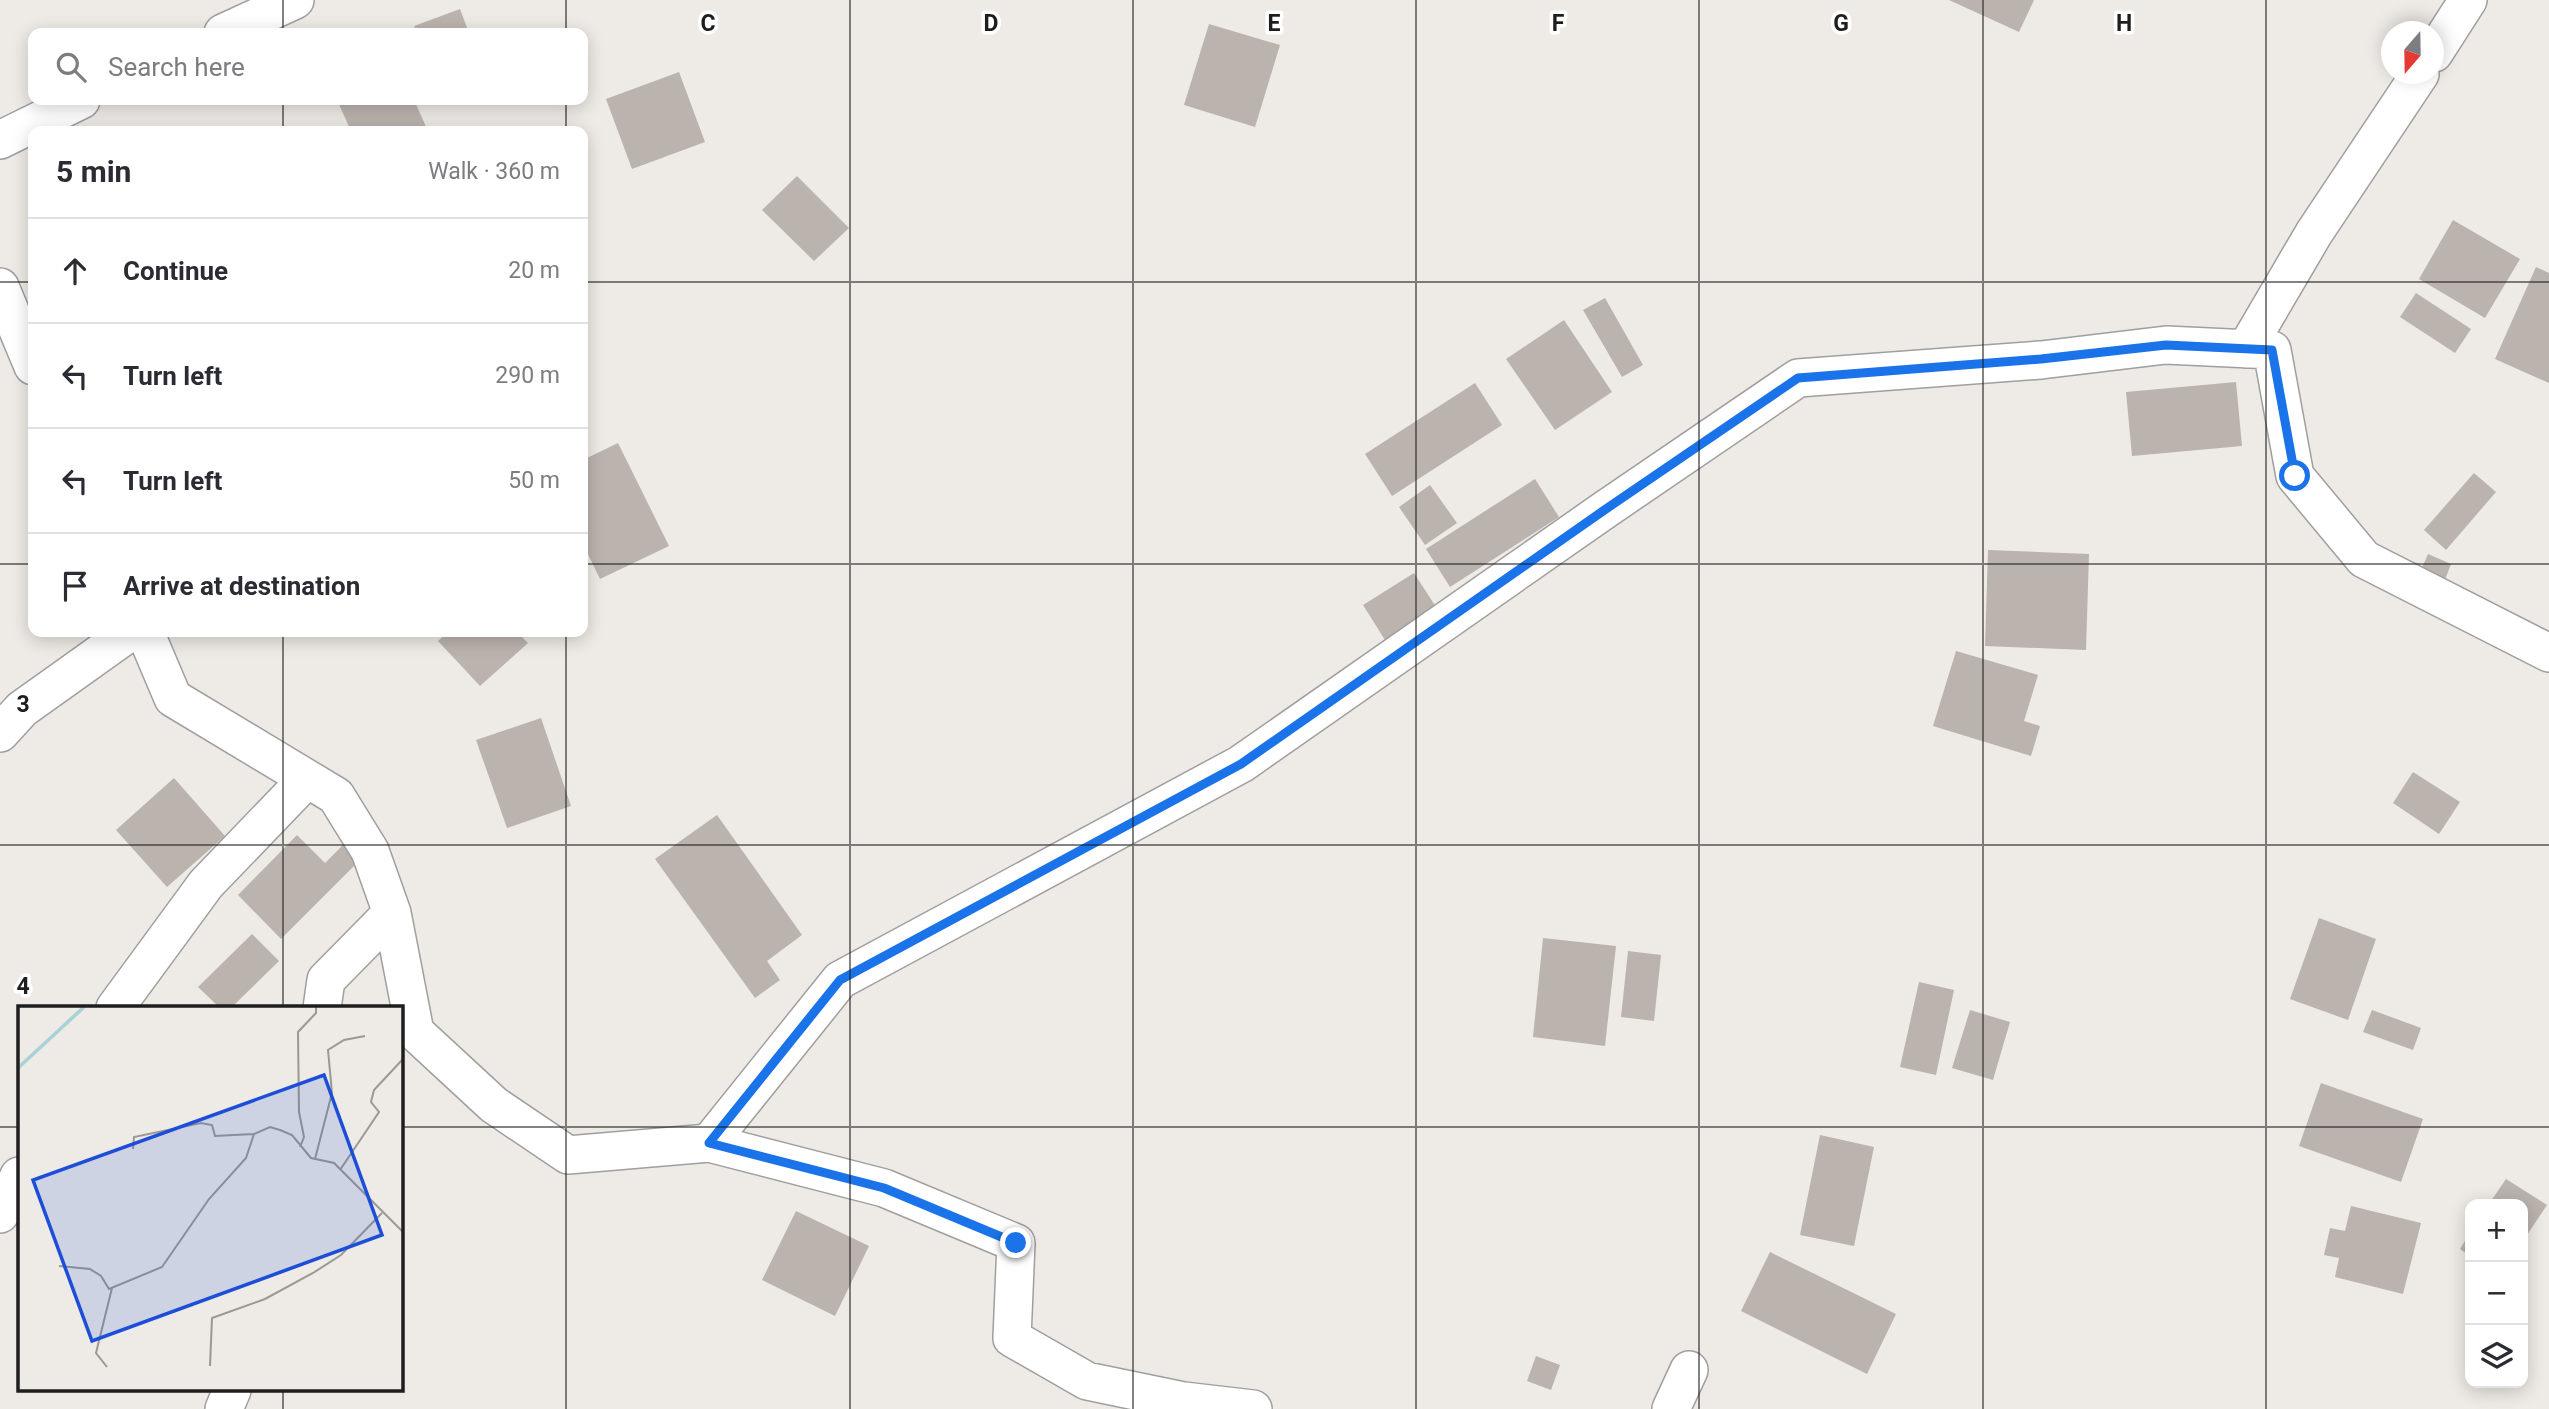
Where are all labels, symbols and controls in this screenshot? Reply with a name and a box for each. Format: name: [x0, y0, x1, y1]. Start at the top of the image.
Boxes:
text: C: [700, 10, 716, 37]
text: D: [984, 10, 998, 37]
text: E: [1268, 10, 1281, 37]
text: F: [1552, 10, 1565, 37]
text: G: [1833, 10, 1849, 37]
text: H: [2116, 10, 2132, 37]
north arrow: [2381, 21, 2444, 84]
search box: [28, 28, 588, 105]
icon: search: [52, 48, 90, 86]
text: Search here: [108, 52, 245, 82]
text: 5 min: [56, 154, 131, 189]
text: Walk · 360 m: [428, 158, 560, 185]
icon: ahead: [56, 252, 94, 290]
text: Continue: [123, 256, 228, 286]
text: 20 m: [508, 257, 560, 284]
icon: left: [56, 357, 94, 395]
text: Turn left: [123, 361, 222, 391]
text: 290 m: [495, 362, 560, 389]
route start: [2279, 460, 2310, 491]
icon: left: [56, 462, 94, 500]
text: Turn left: [123, 466, 222, 496]
text: 50 m: [508, 467, 560, 494]
icon: arrive: [56, 567, 94, 605]
text: Arrive at destination: [123, 571, 360, 601]
text: 3: [16, 691, 30, 718]
text: 4: [16, 973, 30, 1000]
inset map: [18, 1006, 402, 1392]
map controls: [2465, 1199, 2528, 1388]
button: +: [2465, 1199, 2528, 1262]
route end: [1000, 1227, 1031, 1258]
button: −: [2465, 1262, 2528, 1325]
button: layers: [2465, 1325, 2528, 1388]

